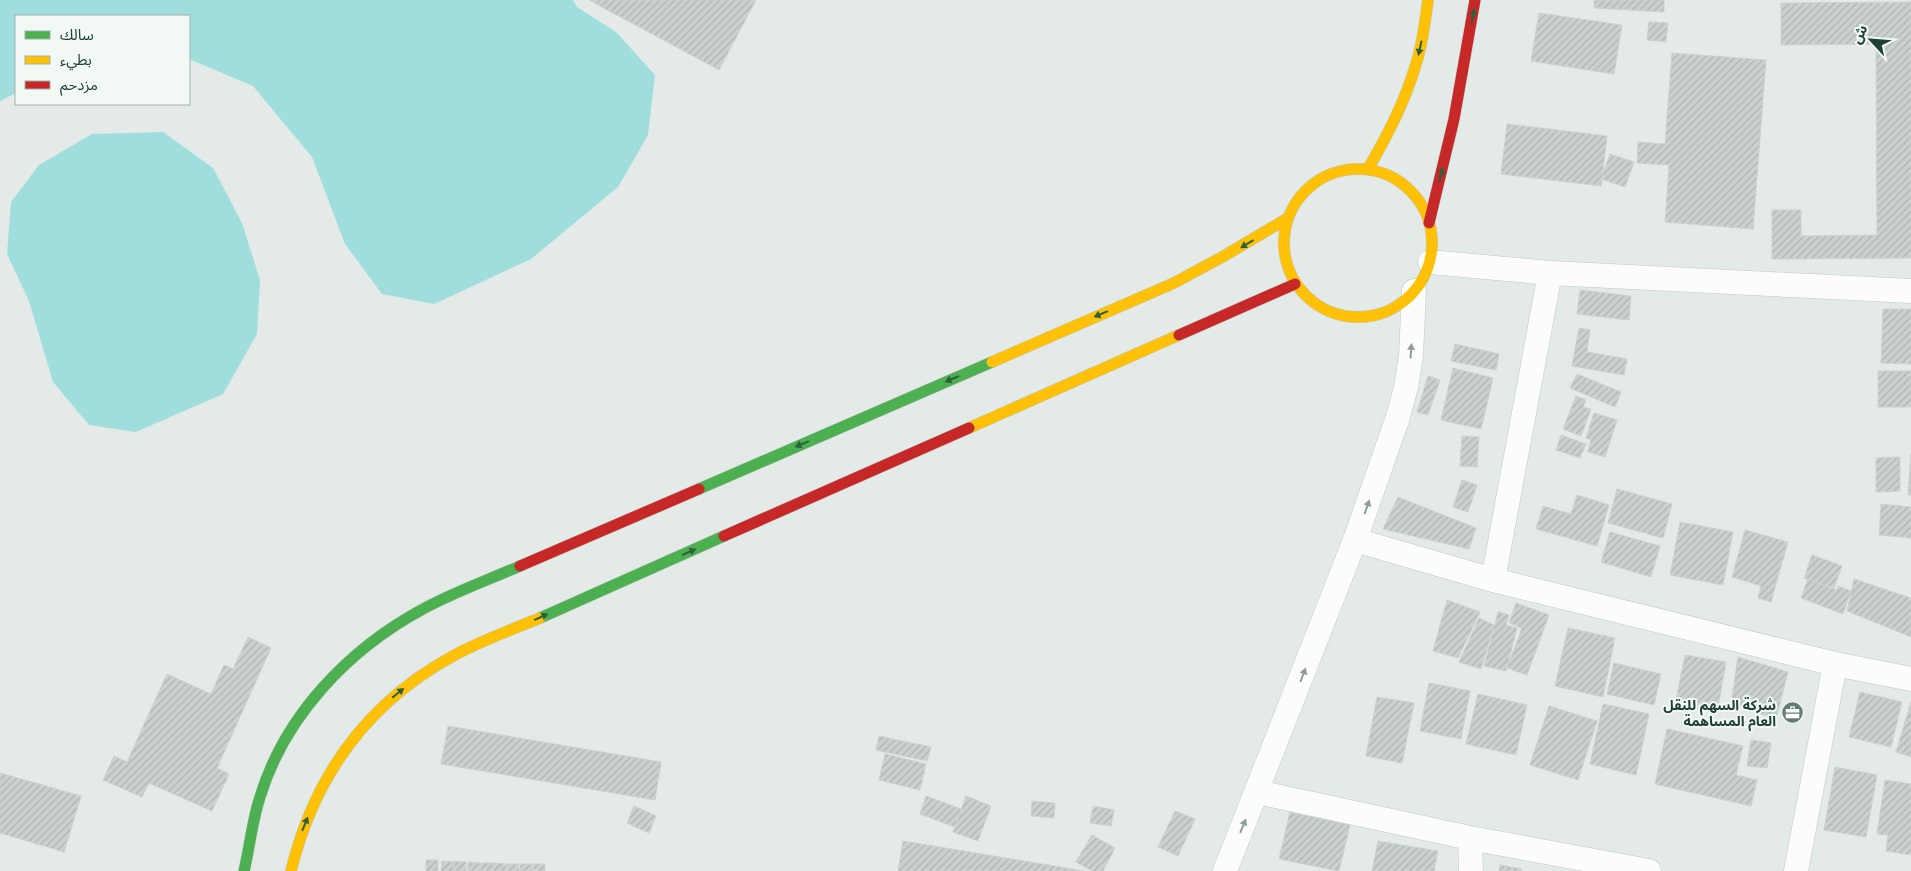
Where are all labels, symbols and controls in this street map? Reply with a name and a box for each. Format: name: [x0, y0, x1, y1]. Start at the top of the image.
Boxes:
one-way arrow: [1469, 8, 1477, 24]
legend: [15, 15, 190, 105]
north arrow: [1846, 15, 1896, 65]
text: ش: [1846, 21, 1872, 47]
text: سالك: [60, 24, 94, 44]
one-way arrow: [1415, 40, 1423, 56]
text: بطيء: [60, 49, 92, 71]
text: مزدحم: [60, 74, 98, 96]
one-way arrow: [1437, 168, 1445, 183]
one-way arrow: [1240, 239, 1253, 248]
one-way arrow: [1094, 311, 1108, 319]
one-way arrow: [1407, 342, 1415, 358]
one-way arrow: [945, 376, 959, 384]
one-way arrow: [795, 440, 810, 448]
one-way arrow: [1364, 499, 1371, 514]
one-way arrow: [682, 547, 696, 555]
one-way arrow: [534, 613, 548, 621]
one-way arrow: [1299, 667, 1307, 682]
one-way arrow: [391, 688, 404, 699]
place label: شركة السهم للنقل العام المساهمة: [1663, 695, 1776, 732]
office icon: شركة السهم للنقل العام المساهمة: [1780, 700, 1804, 724]
one-way arrow: [301, 816, 309, 831]
one-way arrow: [1239, 818, 1247, 833]

